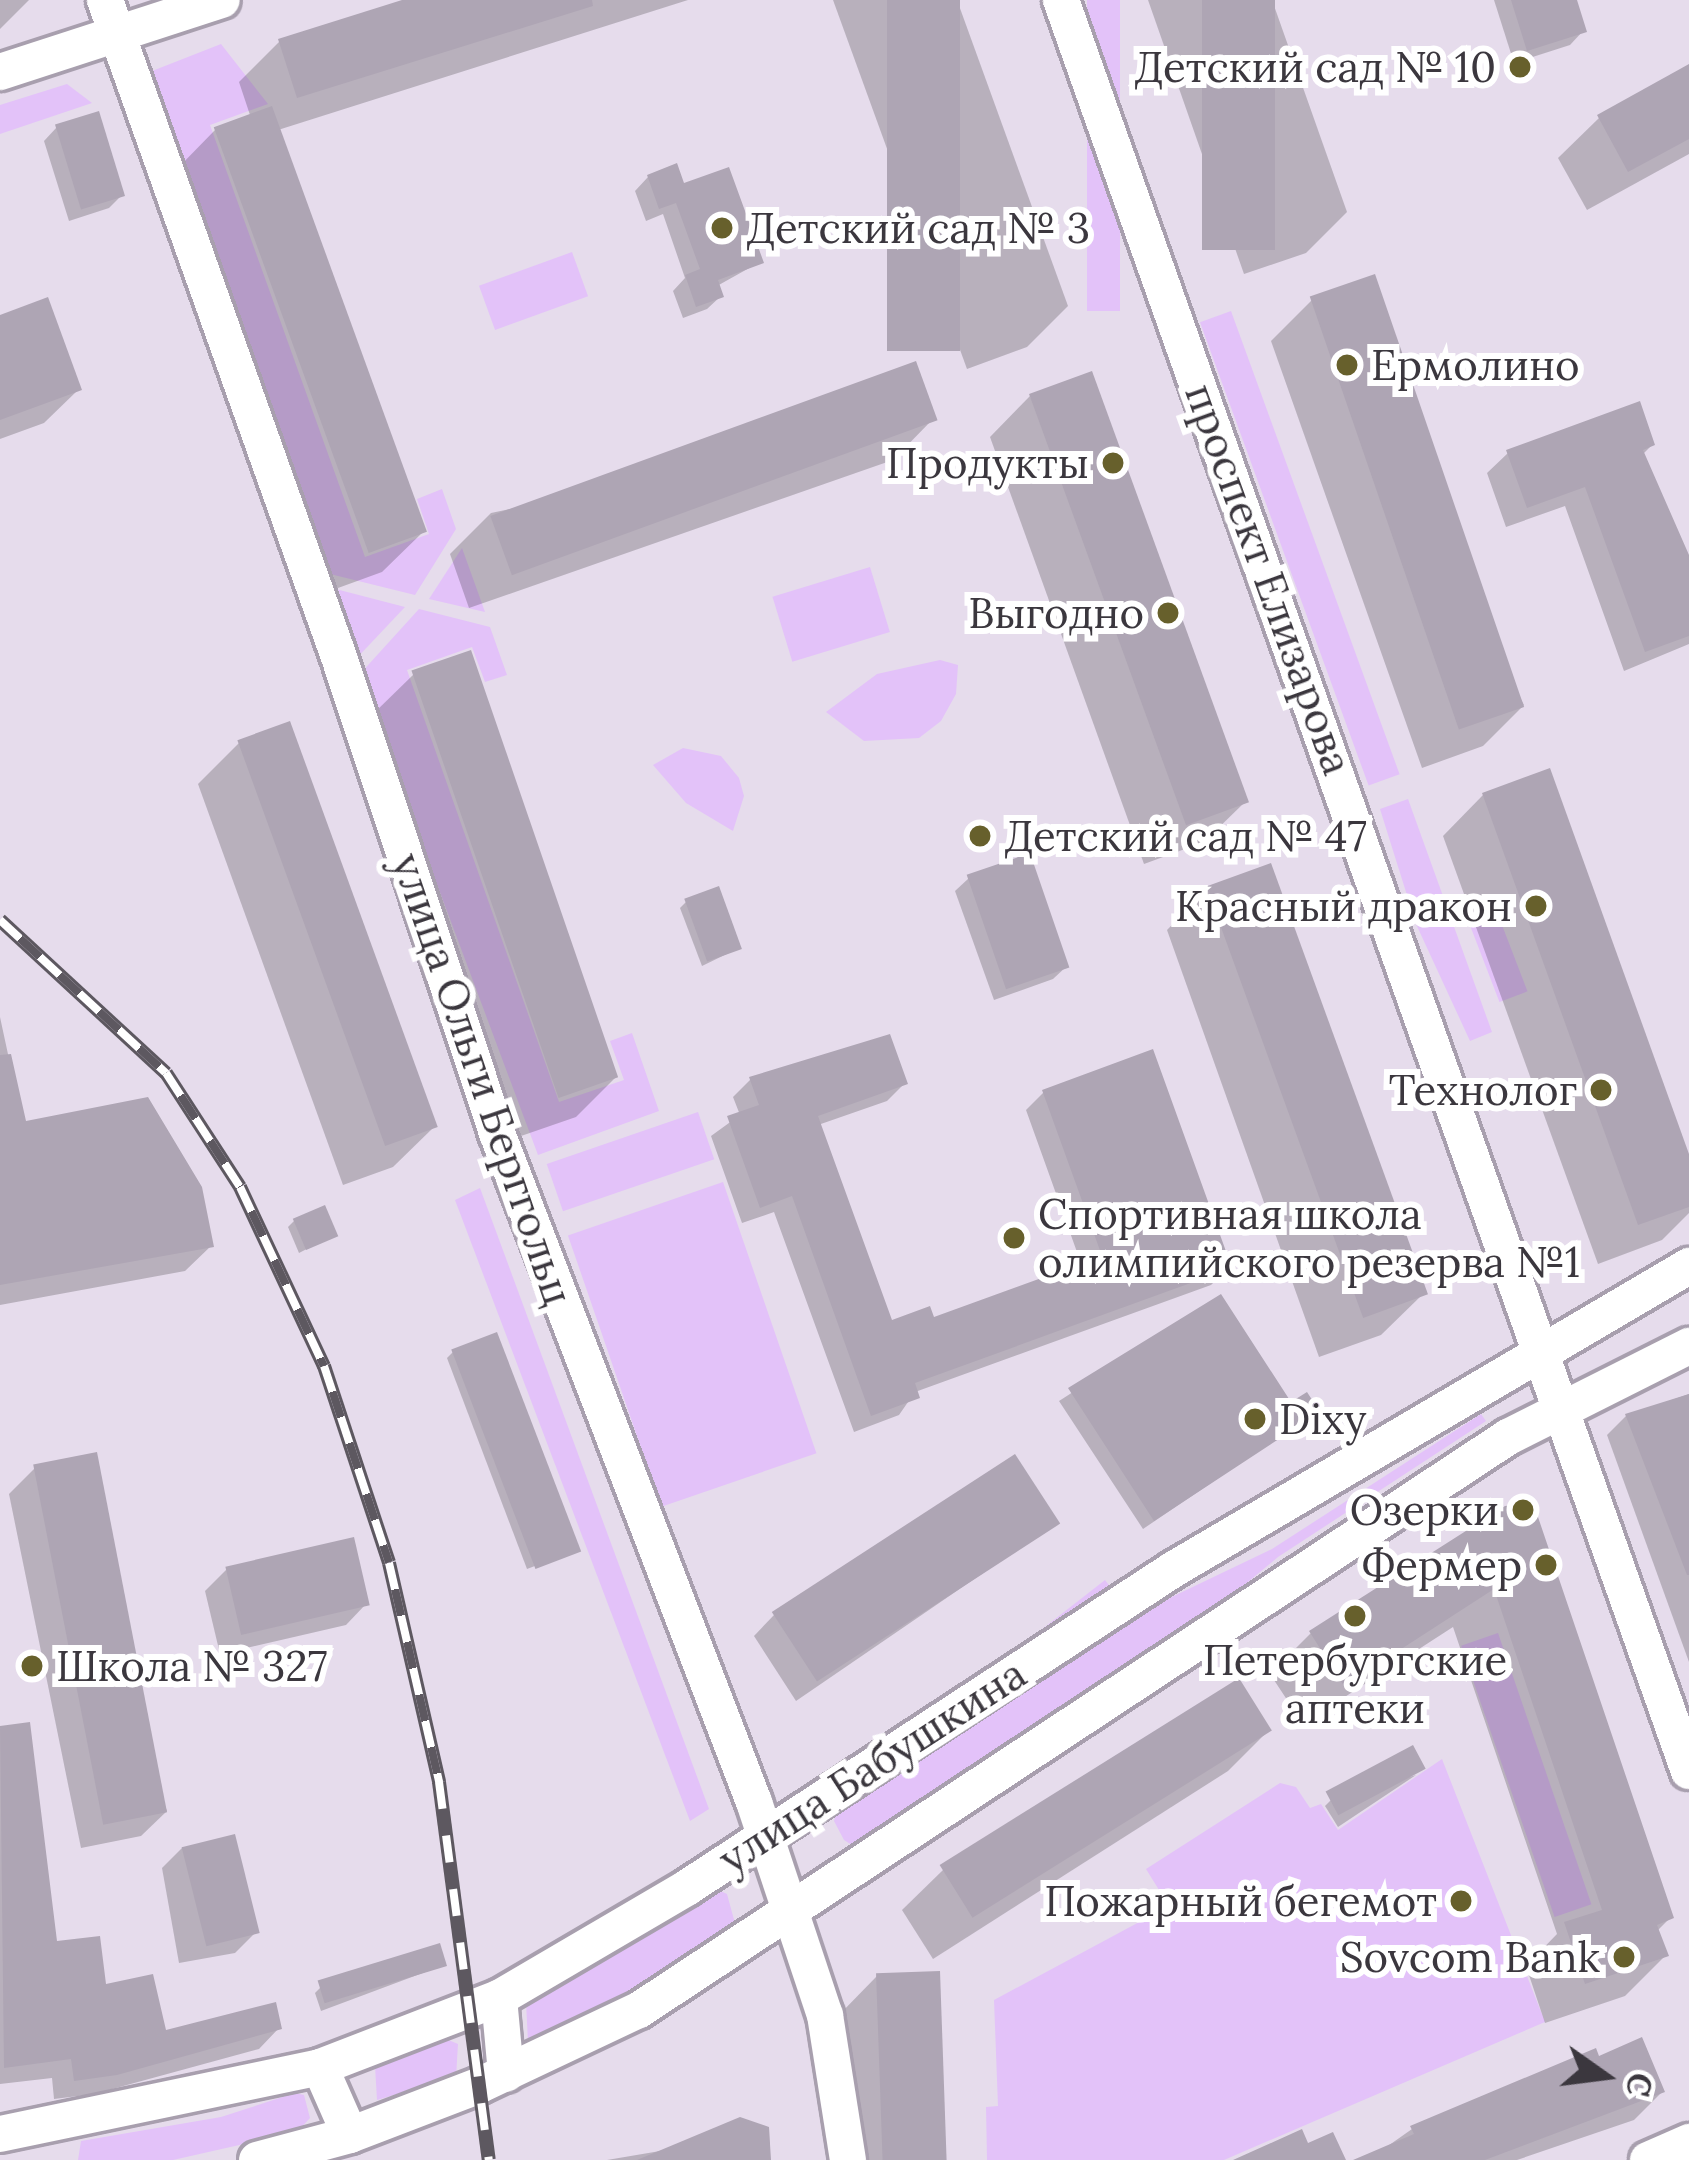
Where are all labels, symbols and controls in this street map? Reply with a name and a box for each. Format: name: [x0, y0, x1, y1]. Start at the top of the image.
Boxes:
place label: Детский сад № 10: [1134, 42, 1496, 92]
marker: Детский сад № 10: [1507, 54, 1533, 80]
place label: Детский сад № 3: [746, 203, 1090, 253]
marker: Детский сад № 3: [709, 215, 735, 241]
place label: Ермолино: [1371, 340, 1580, 390]
marker: Ермолино: [1334, 352, 1360, 378]
street label: проспект Елизарова: [1175, 377, 1363, 781]
place label: Продукты: [886, 438, 1089, 488]
marker: Продукты: [1100, 450, 1126, 476]
place label: Выгодно: [968, 588, 1144, 638]
marker: Выгодно: [1155, 600, 1181, 626]
place label: Детский сад № 47: [1004, 811, 1367, 861]
marker: Детский сад № 47: [967, 823, 993, 849]
street label: улица Ольги Берггольц: [382, 847, 584, 1311]
place label: Красный дракон: [1175, 881, 1512, 931]
marker: Красный дракон: [1523, 893, 1549, 919]
place label: Технолог: [1389, 1065, 1577, 1115]
marker: Технолог: [1588, 1077, 1614, 1103]
place label: Спортивная школа олимпийского резерва №1: [1038, 1189, 1580, 1288]
marker: Спортивная школа олимпийского резерва №1: [1001, 1225, 1027, 1251]
place label: Dixy: [1279, 1394, 1367, 1444]
marker: Dixy: [1242, 1406, 1268, 1432]
place label: Озерки: [1350, 1485, 1499, 1535]
marker: Озерки: [1510, 1497, 1536, 1523]
place label: Фермер: [1361, 1540, 1522, 1590]
marker: Фермер: [1533, 1552, 1559, 1578]
marker: Петербургские аптеки: [1342, 1603, 1368, 1629]
place label: Петербургские аптеки: [1203, 1635, 1507, 1734]
place label: Школа № 327: [56, 1641, 327, 1691]
street label: улица Бабушкина: [709, 1648, 1035, 1884]
marker: Школа № 327: [19, 1653, 45, 1679]
place label: Пожарный бегемот: [1044, 1876, 1437, 1926]
marker: Пожарный бегемот: [1448, 1888, 1474, 1914]
place label: Sovcom Bank: [1340, 1932, 1600, 1982]
marker: Sovcom Bank: [1611, 1944, 1637, 1970]
north arrow: [1545, 2016, 1665, 2136]
text: С: [1617, 2069, 1663, 2101]

